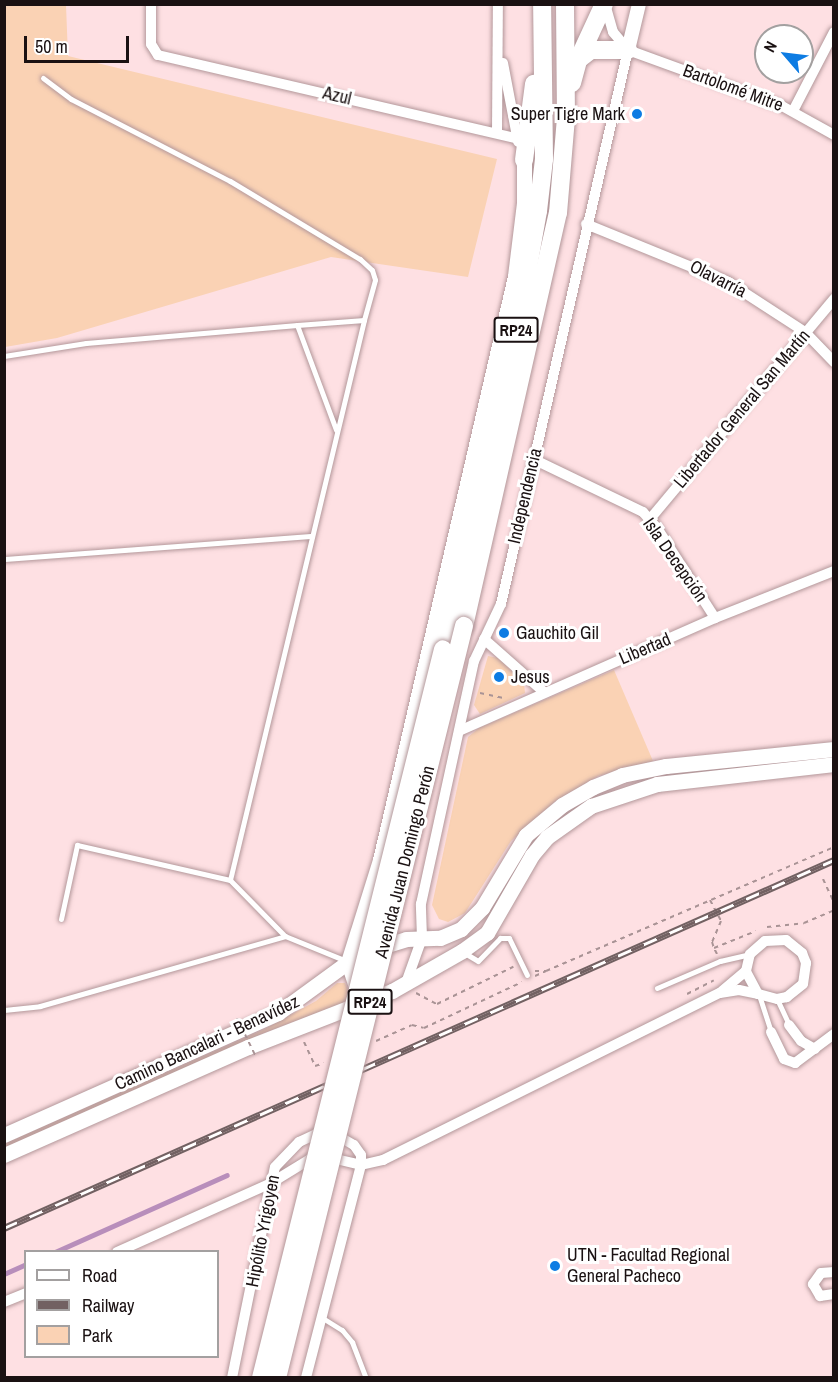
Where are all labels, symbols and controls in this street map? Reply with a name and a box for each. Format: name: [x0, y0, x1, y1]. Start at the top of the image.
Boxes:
scale bar: [27, 24, 132, 62]
north arrow: [754, 24, 814, 84]
text: 50 m: [35, 34, 68, 59]
text: N: [758, 37, 782, 56]
street label: Bartolomé Mitre: [680, 60, 786, 116]
street label: Azul: [321, 82, 353, 110]
place label: Super Tigre Mark: [510, 103, 625, 125]
marker: Super Tigre Mark: [630, 107, 644, 121]
street label: Olavarría: [686, 256, 750, 302]
road number: RP24: [494, 317, 538, 343]
street label: Libertador General San Martín: [669, 325, 815, 493]
street label: Independencia: [503, 446, 547, 546]
street label: Isla Decepción: [638, 514, 712, 606]
place label: Gauchito Gil: [516, 622, 599, 644]
marker: Gauchito Gil: [497, 626, 511, 640]
street label: Libertad: [616, 628, 674, 670]
place label: Jesus: [511, 666, 550, 688]
marker: Jesus: [492, 670, 506, 684]
street label: Avenida Juan Domingo Perón: [371, 764, 439, 960]
road number: RP24: [348, 989, 392, 1015]
street label: Camino Bancalari - Benavídez: [111, 991, 303, 1095]
street label: Hipólito Yrigoyen: [242, 1173, 284, 1289]
place label: UTN - Facultad Regional General Pacheco: [567, 1245, 730, 1288]
legend: [24, 1250, 219, 1358]
marker: UTN - Facultad Regional General Pacheco: [548, 1259, 562, 1273]
text: Road: [82, 1263, 117, 1288]
text: Railway: [82, 1293, 135, 1318]
text: Park: [82, 1323, 112, 1348]

